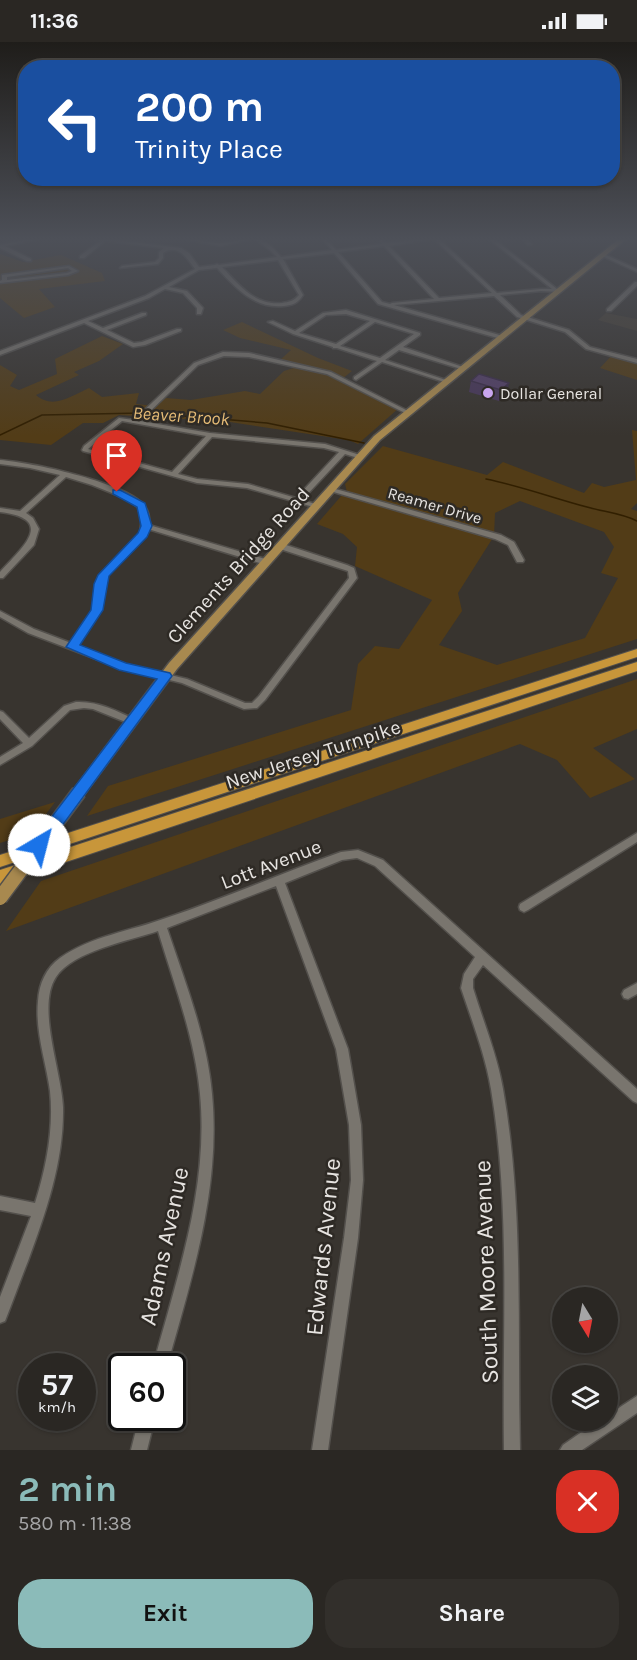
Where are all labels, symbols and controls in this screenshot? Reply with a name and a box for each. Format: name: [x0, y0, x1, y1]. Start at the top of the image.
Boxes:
text: 11:36: [30, 8, 79, 34]
text: 200 m: [135, 82, 264, 132]
icon: left: [36, 84, 114, 162]
text: Trinity Place: [135, 133, 283, 165]
place label: Dollar General: [500, 384, 602, 403]
marker: Dollar General: [481, 386, 495, 400]
water label: Beaver Brook: [132, 402, 231, 430]
pin: [91, 430, 142, 492]
icon: arrive: [100, 439, 133, 472]
street label: Clements Bridge Road: [162, 483, 314, 648]
street label: Reamer Drive: [386, 483, 484, 528]
street label: New Jersey Turnpike: [223, 715, 404, 794]
position arrow: [7, 813, 71, 877]
street label: Lott Avenue: [218, 835, 325, 894]
street label: Edwards Avenue: [300, 1157, 346, 1337]
street label: South Moore Avenue: [468, 1160, 504, 1384]
street label: Adams Avenue: [134, 1164, 194, 1328]
north arrow: [552, 1287, 618, 1353]
map controls: [552, 1287, 618, 1431]
speed limit sign: 60: [108, 1353, 186, 1431]
button: layers: [552, 1365, 618, 1431]
text: 57: [41, 1367, 73, 1403]
text: km/h: [38, 1398, 76, 1416]
text: 2 min: [18, 1468, 117, 1510]
button: close: [556, 1470, 619, 1533]
text: 580 m · 11:38: [18, 1512, 132, 1535]
button: Exit: [18, 1579, 313, 1648]
button: Share: [325, 1579, 619, 1648]

